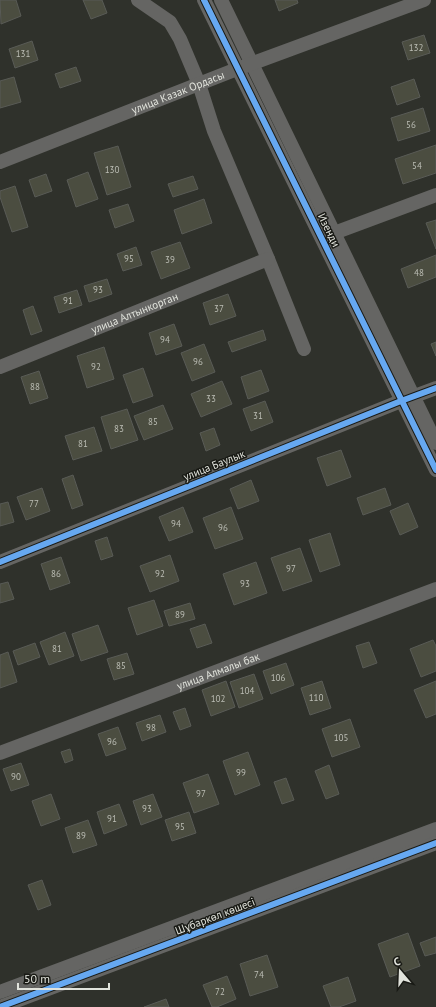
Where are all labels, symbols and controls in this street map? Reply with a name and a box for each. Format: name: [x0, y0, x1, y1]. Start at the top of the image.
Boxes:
house number: 132: [409, 42, 423, 53]
house number: 131: [16, 48, 30, 59]
street label: улица Казак Ордасы: [129, 68, 226, 117]
house number: 56: [406, 119, 416, 130]
house number: 54: [412, 160, 422, 171]
house number: 130: [105, 164, 119, 175]
street label: Изенди: [315, 211, 343, 249]
house number: 95: [124, 253, 134, 264]
house number: 39: [165, 254, 175, 265]
house number: 48: [414, 267, 424, 278]
house number: 93: [93, 284, 103, 295]
street label: улица Алтынкорган: [89, 289, 180, 337]
house number: 91: [63, 295, 73, 306]
house number: 37: [214, 303, 224, 314]
house number: 94: [160, 334, 170, 345]
house number: 96: [193, 356, 203, 367]
house number: 92: [91, 361, 101, 372]
house number: 88: [30, 381, 40, 392]
house number: 33: [206, 393, 216, 404]
house number: 31: [253, 410, 263, 421]
house number: 85: [148, 416, 158, 427]
house number: 83: [114, 423, 124, 434]
house number: 81: [78, 438, 88, 449]
street label: улица Баулык: [181, 446, 248, 484]
house number: 77: [29, 498, 39, 509]
house number: 94: [171, 518, 181, 529]
house number: 96: [218, 522, 228, 533]
house number: 97: [286, 563, 296, 574]
house number: 86: [51, 568, 61, 579]
house number: 92: [155, 568, 165, 579]
house number: 93: [240, 578, 250, 589]
house number: 89: [175, 609, 185, 620]
house number: 81: [52, 643, 62, 654]
street label: улица Алмалы бак: [175, 649, 262, 693]
house number: 85: [116, 660, 126, 671]
house number: 106: [271, 672, 285, 683]
house number: 104: [240, 685, 254, 696]
house number: 110: [309, 692, 323, 703]
house number: 102: [211, 693, 225, 704]
house number: 98: [146, 722, 156, 733]
house number: 105: [334, 732, 348, 743]
house number: 96: [107, 736, 117, 747]
house number: 99: [236, 767, 246, 778]
house number: 90: [11, 771, 21, 782]
house number: 97: [196, 788, 206, 799]
house number: 93: [142, 803, 152, 814]
house number: 91: [107, 813, 117, 824]
house number: 95: [175, 821, 185, 832]
house number: 89: [76, 830, 86, 841]
street label: Шұбаркөл көшесі: [173, 894, 257, 938]
north arrow: [380, 951, 420, 991]
text: С: [392, 954, 402, 969]
scale bar: [18, 965, 109, 991]
house number: 74: [254, 969, 264, 980]
text: 50 m: [24, 971, 50, 986]
house number: 72: [215, 986, 225, 997]

